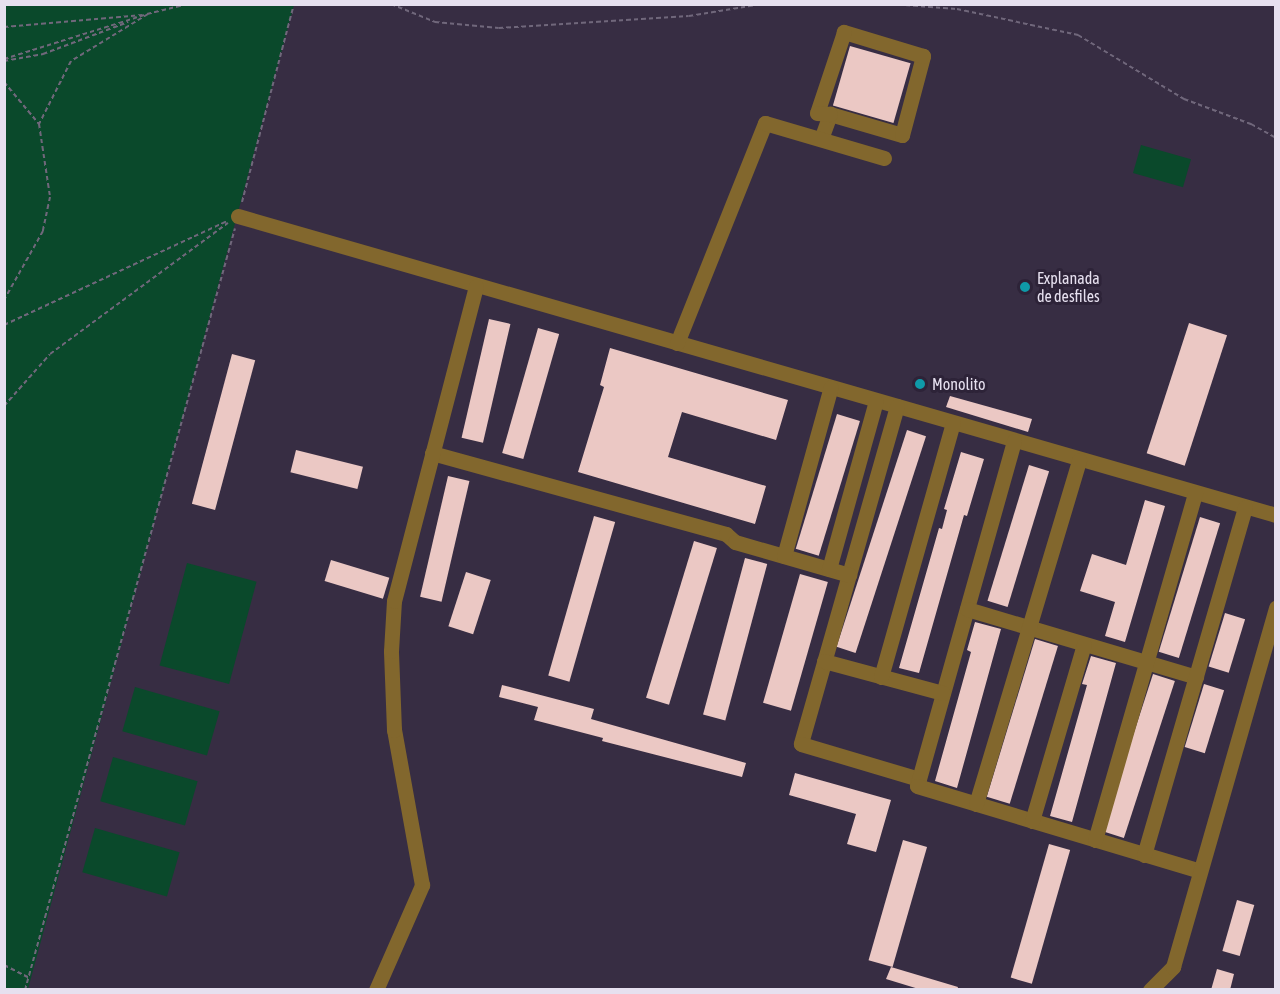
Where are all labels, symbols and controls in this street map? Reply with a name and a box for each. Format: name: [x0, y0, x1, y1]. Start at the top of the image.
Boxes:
place label: Explanada de desfiles: [1037, 268, 1100, 306]
marker: Explanada de desfiles: [1018, 280, 1032, 294]
place label: Monolito: [932, 374, 985, 394]
marker: Monolito: [913, 377, 927, 391]

